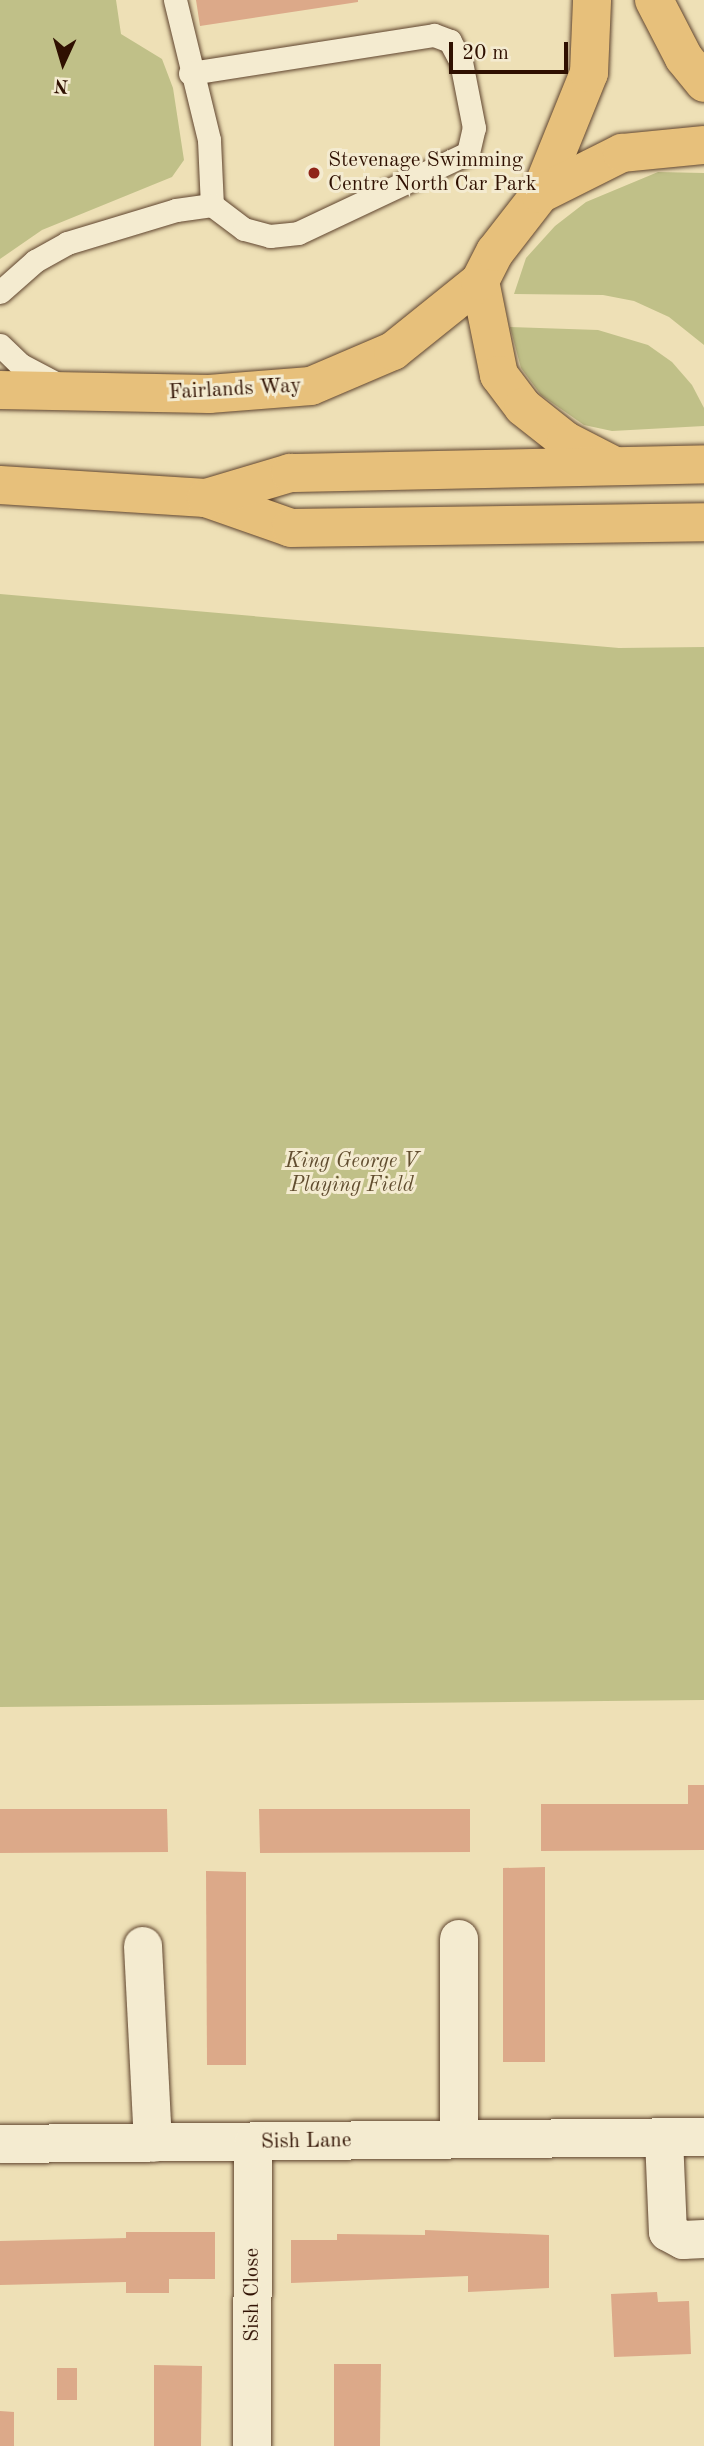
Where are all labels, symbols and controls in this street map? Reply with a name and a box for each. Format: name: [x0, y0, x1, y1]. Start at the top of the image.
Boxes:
north arrow: [28, 28, 98, 98]
scale bar: [452, 28, 571, 72]
text: 20 m: [462, 43, 509, 64]
text: N: [54, 74, 69, 94]
place label: Stevenage Swimming Centre North Car Park: [328, 148, 537, 198]
marker: Stevenage Swimming Centre North Car Park: [306, 165, 322, 181]
street label: Fairlands Way: [168, 374, 302, 406]
park label: King George V Playing Field: [285, 1149, 419, 1199]
street label: Sish Lane: [261, 2129, 351, 2155]
street label: Sish Close: [240, 2248, 266, 2342]

